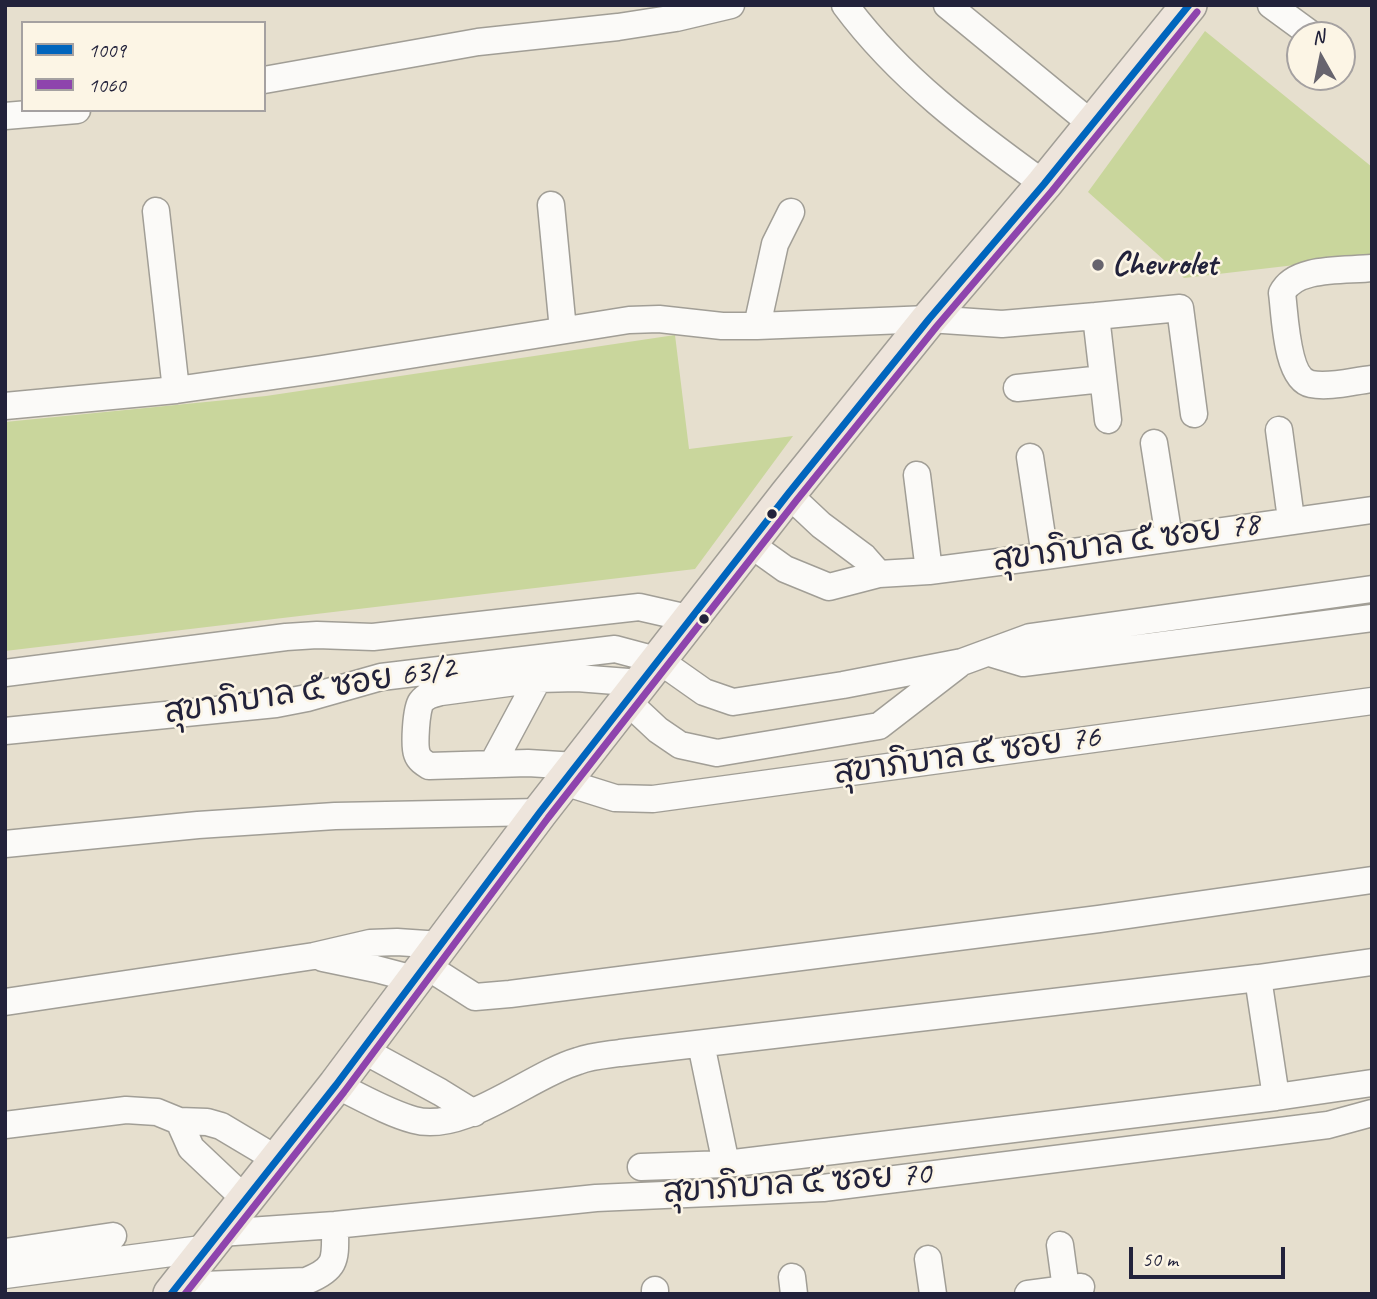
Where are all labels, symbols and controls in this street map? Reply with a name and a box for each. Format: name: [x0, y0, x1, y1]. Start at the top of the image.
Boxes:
legend: [21, 21, 266, 112]
north arrow: [1286, 21, 1356, 91]
text: N: [1310, 24, 1326, 50]
text: 1009: [88, 37, 126, 63]
text: 1060: [88, 72, 126, 98]
place label: Chevrolet: [1112, 245, 1217, 285]
marker: Chevrolet: [1090, 257, 1106, 273]
street label: สุขาภิบาล ๕ ซอย 78: [990, 505, 1262, 581]
unlabelled marker: [765, 507, 779, 521]
unlabelled marker: [697, 612, 711, 626]
street label: สุขาภิบาล ๕ ซอย 63/2: [162, 648, 458, 734]
street label: สุขาภิบาล ๕ ซอย 76: [831, 718, 1103, 794]
street label: สุขาภิบาล ๕ ซอย 70: [662, 1155, 932, 1213]
scale bar: [1132, 1232, 1288, 1276]
text: 50 m: [1142, 1246, 1178, 1272]

